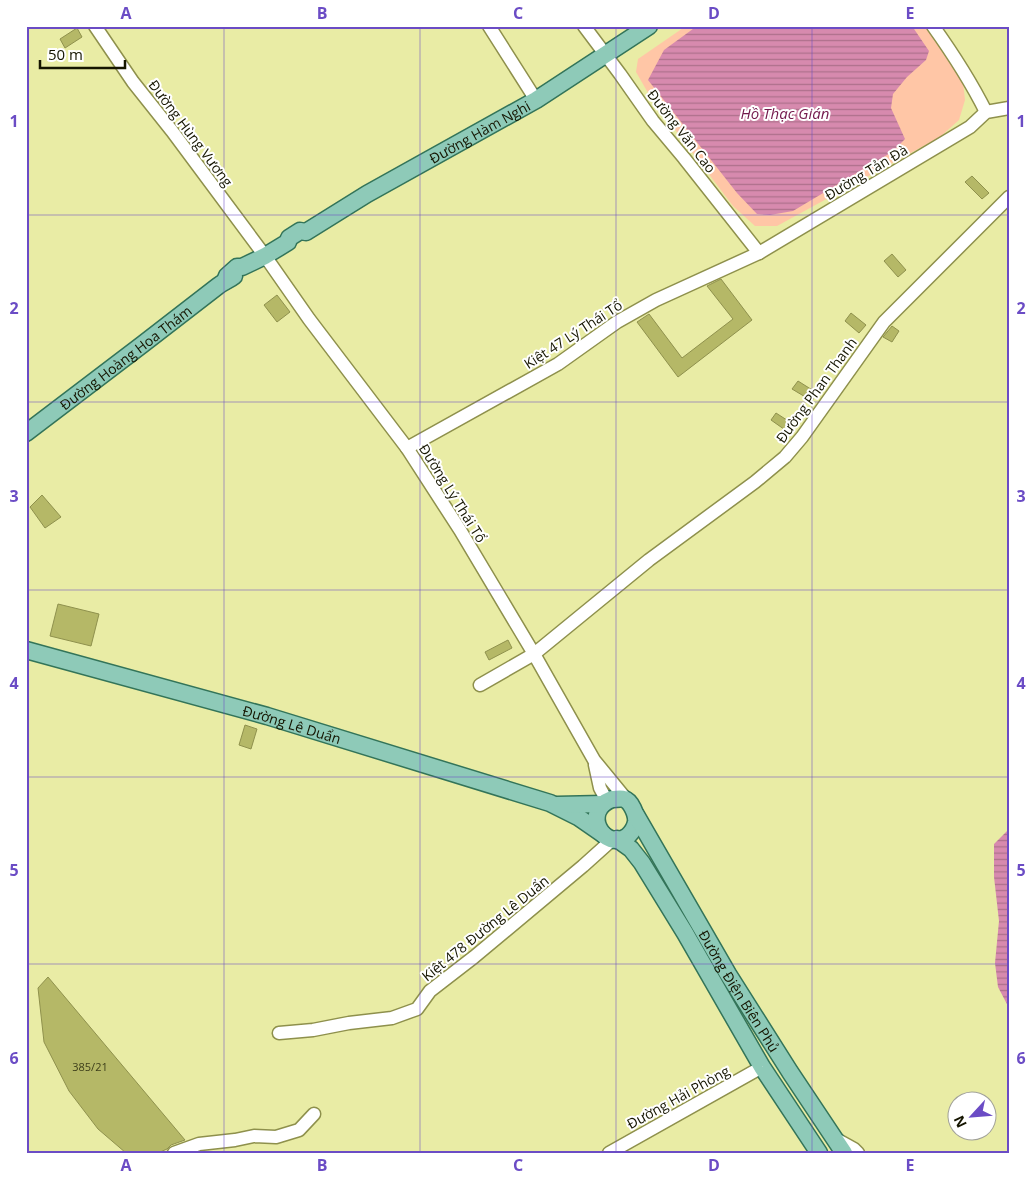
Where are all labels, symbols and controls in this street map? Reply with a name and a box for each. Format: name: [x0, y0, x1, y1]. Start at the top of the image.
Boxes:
text: A: [120, 2, 132, 24]
text: B: [317, 2, 327, 24]
text: C: [513, 2, 523, 24]
text: D: [708, 2, 720, 24]
text: E: [906, 2, 915, 24]
scale bar: [40, 38, 125, 70]
text: 50 m: [48, 44, 83, 64]
street label: Đường Hùng Vương: [145, 76, 238, 191]
street label: Đường Văn Cao: [643, 85, 721, 177]
street label: Đường Hàm Nghi: [425, 96, 533, 167]
water label: Hồ Thạc Gián: [741, 103, 829, 123]
text: 1: [9, 110, 19, 132]
text: 1: [1016, 110, 1026, 132]
street label: Đường Tản Đà: [821, 140, 911, 204]
street label: Kiệt 47 Lý Thái Tổ: [520, 295, 626, 373]
text: 2: [9, 297, 19, 319]
text: 2: [1016, 297, 1026, 319]
street label: Đường Hoàng Hoa Thám: [55, 301, 195, 414]
street label: Đường Phan Thanh: [771, 333, 861, 447]
street label: Đường Lý Thái Tổ: [415, 440, 491, 546]
text: 3: [9, 485, 19, 507]
text: 3: [1016, 485, 1026, 507]
text: 4: [9, 672, 19, 694]
text: 4: [1016, 672, 1026, 694]
street label: Đường Lê Duẩn: [241, 700, 343, 748]
text: 5: [9, 859, 19, 881]
text: 5: [1016, 859, 1026, 881]
street label: Kiệt 478 Đường Lê Duẩn: [418, 871, 552, 985]
street label: Đường Điện Biên Phủ: [695, 926, 784, 1055]
text: 6: [9, 1047, 19, 1069]
text: 6: [1016, 1047, 1026, 1069]
house number: 385/21: [72, 1059, 108, 1074]
street label: Đường Hải Phòng: [623, 1061, 733, 1133]
north arrow: [948, 1092, 998, 1142]
text: N: [949, 1113, 971, 1131]
text: A: [120, 1154, 132, 1176]
text: B: [317, 1154, 327, 1176]
text: C: [513, 1154, 523, 1176]
text: D: [708, 1154, 720, 1176]
text: E: [906, 1154, 915, 1176]

